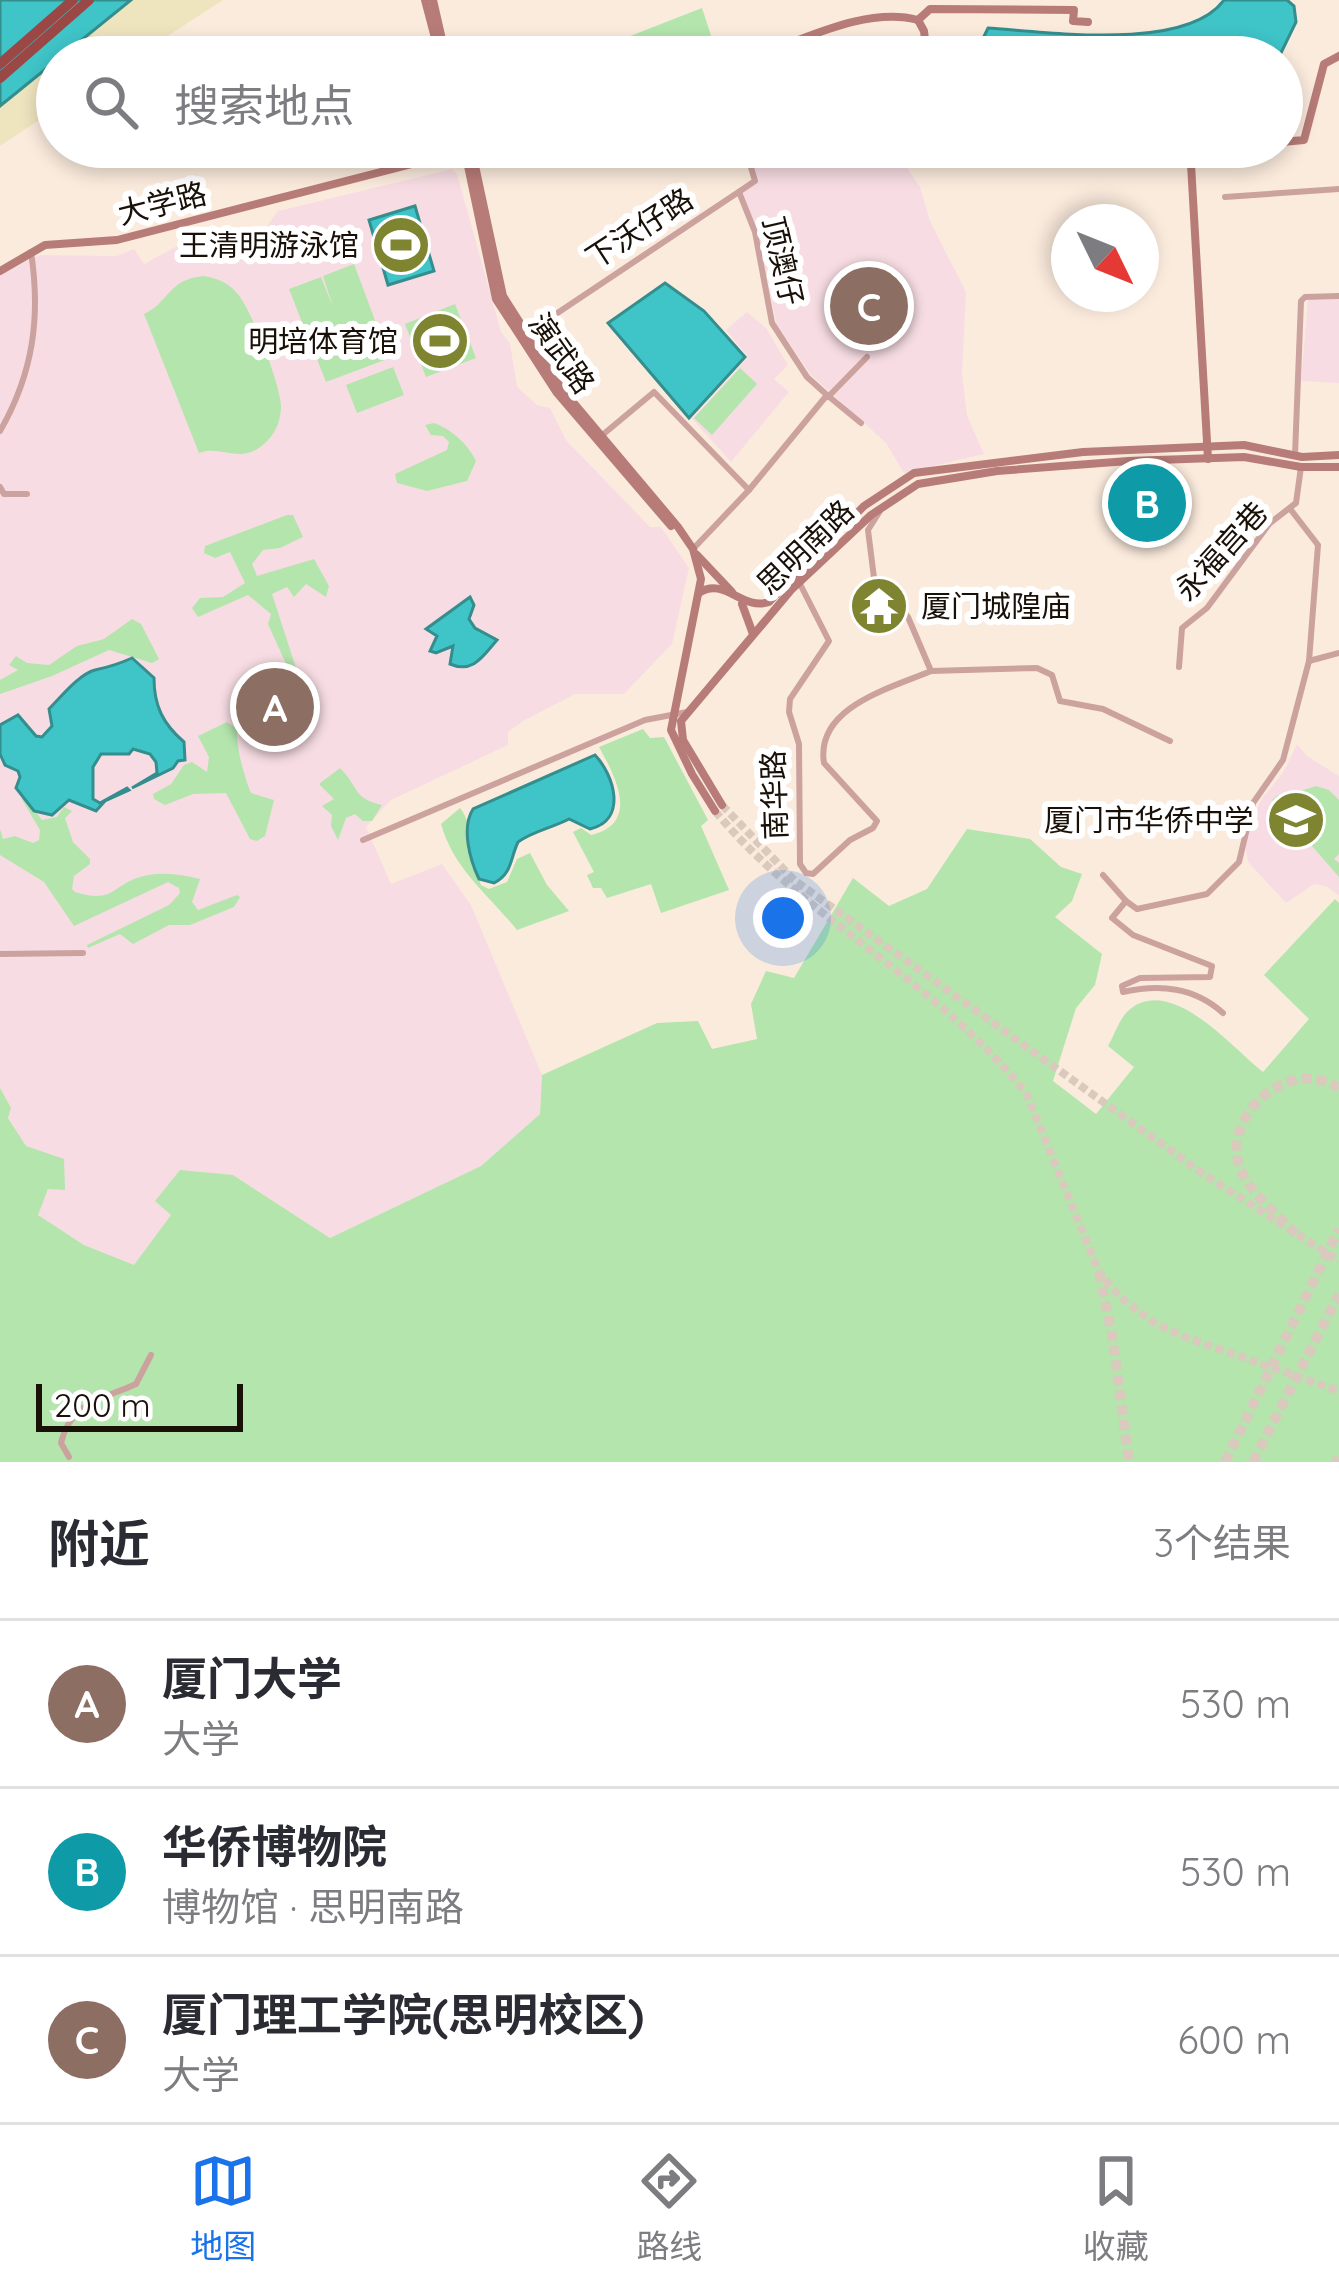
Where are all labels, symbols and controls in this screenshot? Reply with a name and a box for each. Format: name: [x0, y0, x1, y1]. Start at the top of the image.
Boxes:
search box: [36, 36, 1303, 168]
icon: search: [78, 69, 144, 135]
text: 搜索地点: [174, 77, 354, 133]
street label: 大学路: [114, 174, 210, 232]
street label: 下沃仔路: [578, 179, 700, 277]
north arrow: [1051, 204, 1159, 312]
street label: 顶澳仔: [754, 213, 812, 309]
sports icon: 王清明游泳馆: [370, 214, 432, 276]
place label: 王清明游泳馆: [179, 226, 359, 264]
pin: C: [830, 261, 908, 351]
street label: 演武路: [521, 305, 603, 401]
sports icon: 明培体育馆: [409, 310, 471, 372]
place label: 明培体育馆: [248, 322, 398, 360]
pin: B: [1108, 458, 1186, 548]
street label: 思明南路: [749, 492, 861, 602]
street label: 永福宫巷: [1167, 494, 1275, 608]
temple icon: 厦门城隍庙: [848, 575, 910, 637]
place label: 厦门城隍庙: [921, 587, 1071, 625]
pin: A: [236, 662, 314, 752]
street label: 南华路: [753, 749, 795, 841]
school or university icon: 厦门市华侨中学: [1265, 789, 1327, 851]
place label: 厦门市华侨中学: [1044, 801, 1254, 839]
your location: [753, 888, 813, 948]
scale bar: [36, 1378, 243, 1431]
text: 200 m: [54, 1384, 151, 1425]
text: 附近: [48, 1511, 150, 1575]
text: 3个结果: [1154, 1518, 1291, 1567]
text: 厦门大学: [162, 1650, 342, 1706]
text: A: [75, 1679, 99, 1728]
text: 530 m: [1180, 1679, 1291, 1728]
text: 大学: [162, 1714, 240, 1763]
text: 华侨博物院: [162, 1818, 387, 1874]
text: B: [74, 1847, 100, 1896]
text: 530 m: [1180, 1847, 1291, 1896]
text: 博物馆 · 思明南路: [162, 1882, 464, 1931]
text: 厦门理工学院(思明校区): [162, 1986, 644, 2042]
text: C: [75, 2015, 99, 2064]
text: 600 m: [1177, 2015, 1291, 2064]
text: 大学: [162, 2050, 240, 2099]
tab: 地图: [190, 2148, 256, 2268]
tab: 路线: [636, 2148, 702, 2268]
tab: 收藏: [1083, 2148, 1149, 2268]

